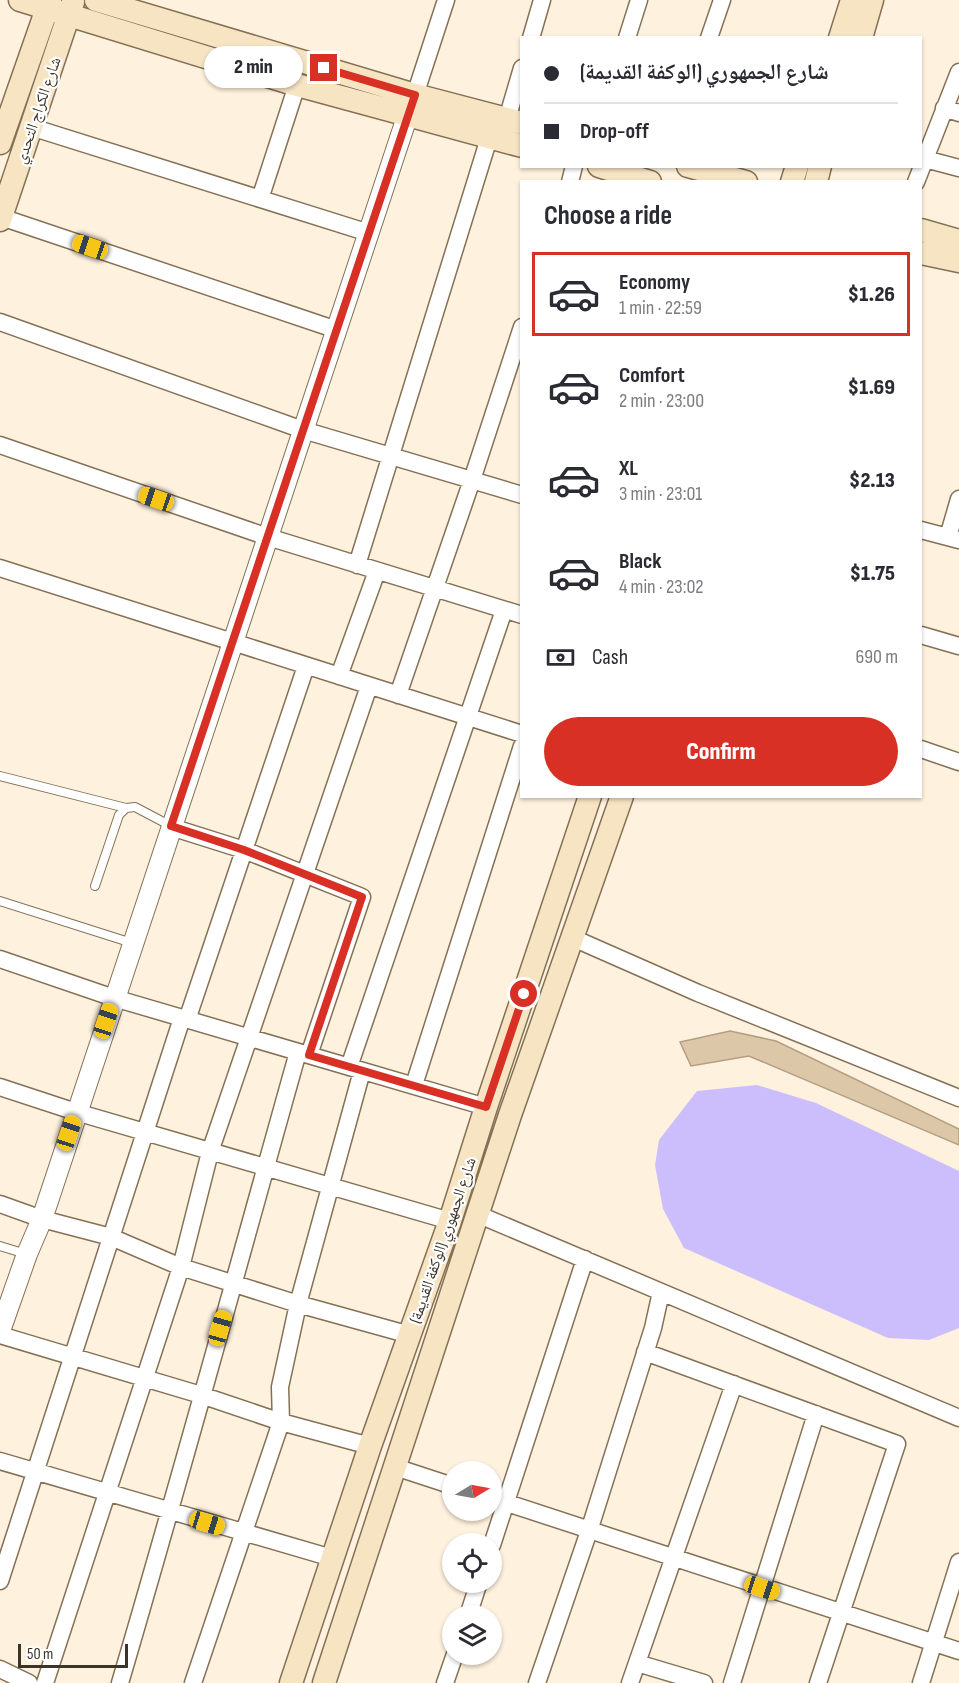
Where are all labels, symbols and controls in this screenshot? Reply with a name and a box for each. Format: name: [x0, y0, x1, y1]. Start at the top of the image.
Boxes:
callout: 2 min: [204, 47, 303, 89]
route end: [310, 54, 337, 81]
street label: شارع الكراج التحدي: [11, 55, 68, 167]
text: 2 min: [234, 55, 273, 79]
text: شارع الجمهوري (الوكفة القديمة): [580, 59, 829, 86]
text: Drop-off: [580, 118, 649, 145]
text: Choose a ride: [544, 200, 672, 232]
car: [70, 233, 110, 261]
icon: car: [547, 267, 601, 321]
text: Economy: [619, 269, 690, 296]
text: $1.26: [848, 281, 895, 308]
text: 1 min · 22:59: [619, 296, 702, 320]
icon: car: [547, 360, 601, 414]
text: Comfort: [619, 362, 685, 389]
text: $1.69: [848, 374, 895, 401]
text: 2 min · 23:00: [619, 389, 704, 413]
icon: car: [547, 453, 601, 507]
text: XL: [619, 455, 638, 482]
text: $2.13: [849, 467, 895, 494]
text: 3 min · 23:01: [619, 482, 702, 506]
car: [136, 485, 176, 513]
icon: car: [547, 546, 601, 600]
text: Black: [619, 548, 661, 575]
text: $1.75: [850, 560, 895, 587]
text: 4 min · 23:02: [619, 575, 704, 599]
icon: cash: [544, 641, 577, 674]
text: Cash: [592, 644, 628, 671]
text: 690 m: [856, 645, 898, 669]
button: Confirm: [544, 717, 898, 786]
route start: [510, 980, 537, 1007]
car: [92, 1001, 120, 1041]
car: [55, 1113, 83, 1153]
street label: شارع الجمهوري (الوكفة القديمة): [406, 1155, 483, 1327]
car: [206, 1308, 234, 1348]
north arrow: [442, 1461, 502, 1521]
map controls: [442, 1461, 502, 1665]
car: [187, 1509, 227, 1537]
button: locate: [442, 1533, 502, 1593]
car: [742, 1574, 782, 1602]
button: layers: [442, 1605, 502, 1665]
scale bar: [18, 1641, 128, 1668]
text: 50 m: [27, 1645, 53, 1664]

